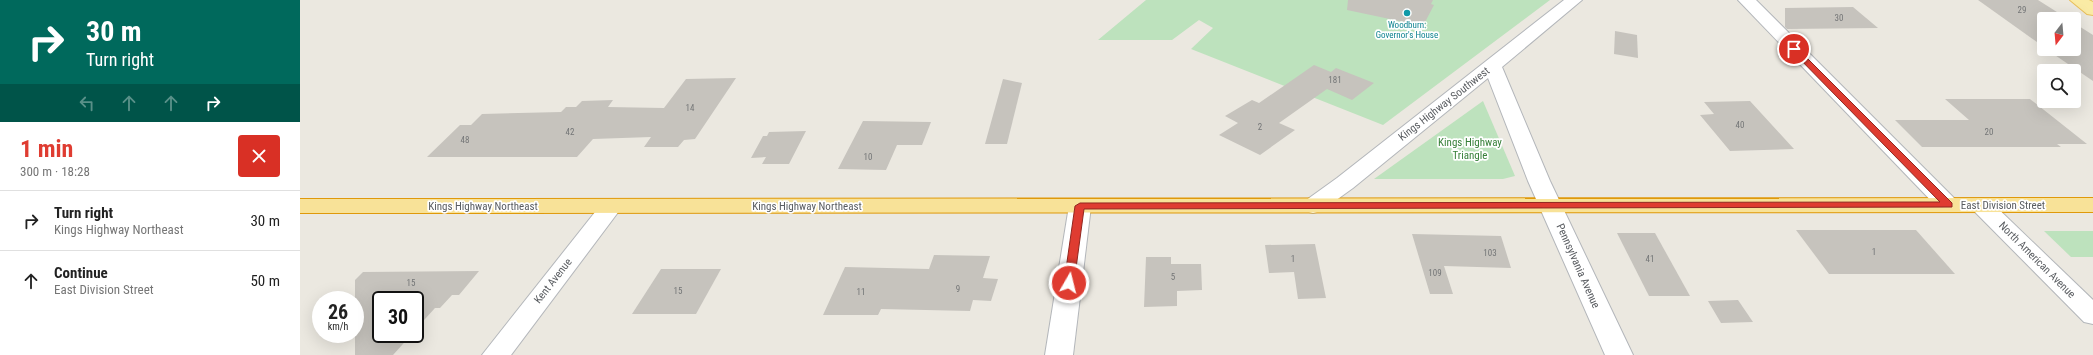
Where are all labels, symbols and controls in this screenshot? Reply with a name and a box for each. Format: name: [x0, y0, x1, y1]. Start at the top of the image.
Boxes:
house number: 29: [2018, 5, 2026, 15]
marker: Woodburn: Governor's House: [1402, 8, 1412, 18]
north arrow: [2037, 12, 2081, 56]
map controls: [2037, 12, 2081, 108]
house number: 30: [1835, 13, 1843, 23]
text: 30 m: [86, 15, 142, 48]
icon: right: [20, 16, 72, 68]
place label: Woodburn: Governor's House: [1376, 20, 1438, 40]
pin: [1777, 32, 1811, 66]
icon: arrive: [1783, 38, 1805, 60]
text: Turn right: [86, 49, 154, 70]
street label: Kings Highway Southwest: [1396, 64, 1492, 144]
button: search: [2037, 64, 2081, 108]
house number: 181: [1328, 75, 1342, 85]
icon: left: [76, 92, 98, 114]
icon: ahead: [118, 92, 140, 114]
icon: ahead: [160, 92, 182, 114]
icon: right: [202, 92, 224, 114]
house number: 14: [686, 103, 695, 113]
house number: 40: [1736, 120, 1744, 130]
house number: 2: [1258, 122, 1263, 132]
house number: 42: [566, 127, 575, 137]
house number: 20: [1985, 127, 1993, 137]
text: 1 min: [20, 135, 73, 163]
button: close: [238, 135, 280, 177]
house number: 48: [461, 135, 469, 145]
park label: Kings Highway Triangle: [1438, 136, 1502, 162]
house number: 10: [864, 152, 872, 162]
text: 300 m · 18:28: [20, 164, 90, 179]
street label: East Division Street: [1961, 199, 2045, 212]
street label: Kings Highway Northeast: [428, 200, 538, 213]
street label: Kings Highway Northeast: [752, 200, 862, 213]
text: Turn right: [54, 204, 113, 222]
icon: right: [20, 210, 42, 232]
text: 30 m: [250, 212, 280, 230]
street label: North American Avenue: [1996, 219, 2078, 301]
text: Kings Highway Northeast: [54, 222, 184, 237]
street label: Pennsylvania Avenue: [1554, 222, 1602, 310]
house number: 1: [1872, 247, 1876, 257]
house number: 103: [1483, 248, 1497, 258]
house number: 1: [1291, 254, 1295, 264]
house number: 41: [1646, 254, 1654, 264]
street label: Kent Avenue: [531, 256, 575, 306]
position arrow: [1048, 262, 1090, 304]
text: Continue: [54, 264, 108, 282]
house number: 109: [1428, 268, 1442, 278]
icon: ahead: [20, 270, 42, 292]
text: 50 m: [250, 272, 280, 290]
house number: 5: [1171, 272, 1176, 282]
house number: 15: [407, 278, 416, 288]
text: East Division Street: [54, 282, 154, 297]
house number: 9: [956, 284, 960, 294]
house number: 15: [674, 286, 683, 296]
house number: 11: [857, 287, 865, 297]
speed limit sign: 30: [372, 291, 424, 343]
text: 26: [328, 300, 348, 324]
text: km/h: [328, 321, 348, 332]

